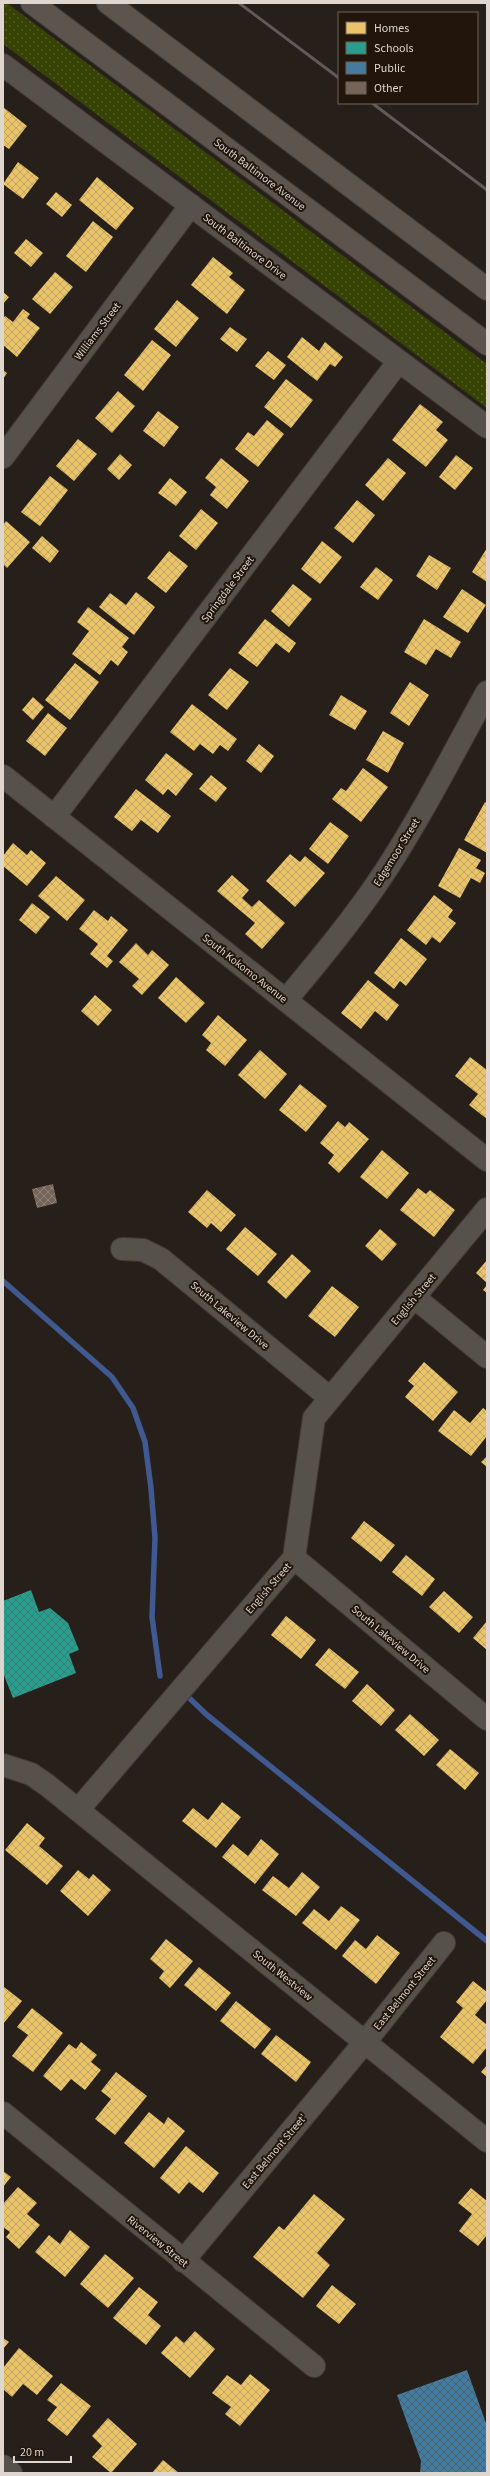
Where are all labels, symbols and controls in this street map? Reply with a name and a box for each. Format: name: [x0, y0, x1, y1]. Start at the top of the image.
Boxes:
legend: [338, 12, 478, 104]
text: Homes: [374, 20, 409, 37]
text: Schools: [374, 40, 414, 57]
text: Public: [374, 60, 406, 77]
text: Other: [374, 80, 404, 97]
street label: South Baltimore Avenue: [211, 135, 309, 214]
street label: South Baltimore Drive: [200, 210, 290, 283]
street label: Williams Street: [71, 299, 124, 363]
street label: Springdale Street: [197, 553, 258, 626]
street label: Edgemoor Street: [370, 815, 423, 889]
street label: South Kokomo Avenue: [199, 930, 291, 1007]
street label: English Street: [387, 1270, 440, 1328]
street label: South Lakeview Drive: [187, 1278, 273, 1353]
street label: English Street: [242, 1559, 295, 1617]
street label: South Lakeview Drive: [348, 1602, 434, 1677]
street label: South Westview: [250, 1947, 316, 2004]
street label: East Belmont Street: [370, 1953, 439, 2033]
street label: East Belmont Street': [239, 2111, 310, 2192]
street label: Riverview Street: [124, 2212, 192, 2271]
scale bar: [14, 2438, 71, 2464]
text: 20 m: [20, 2444, 44, 2461]

